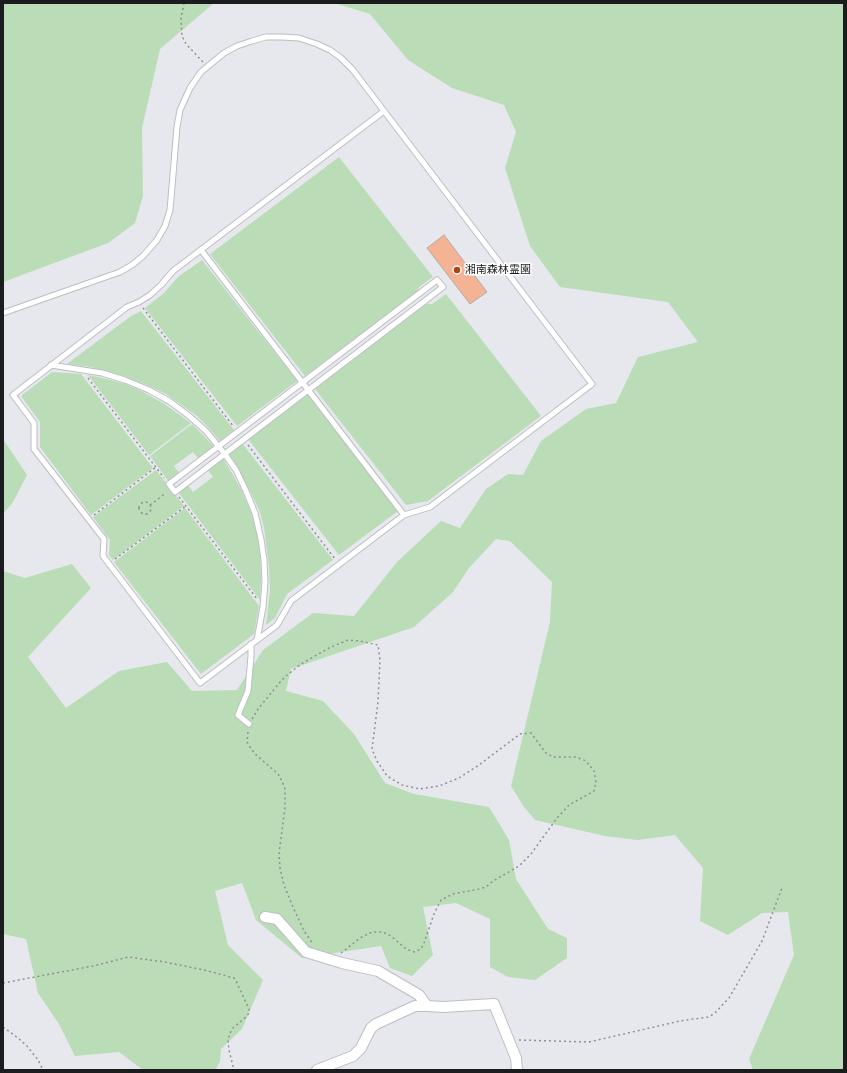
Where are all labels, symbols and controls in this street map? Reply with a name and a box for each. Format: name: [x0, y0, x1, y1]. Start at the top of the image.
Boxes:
place label: 湘南森林霊園: [465, 263, 531, 277]
marker: 湘南森林霊園: [452, 265, 462, 275]

